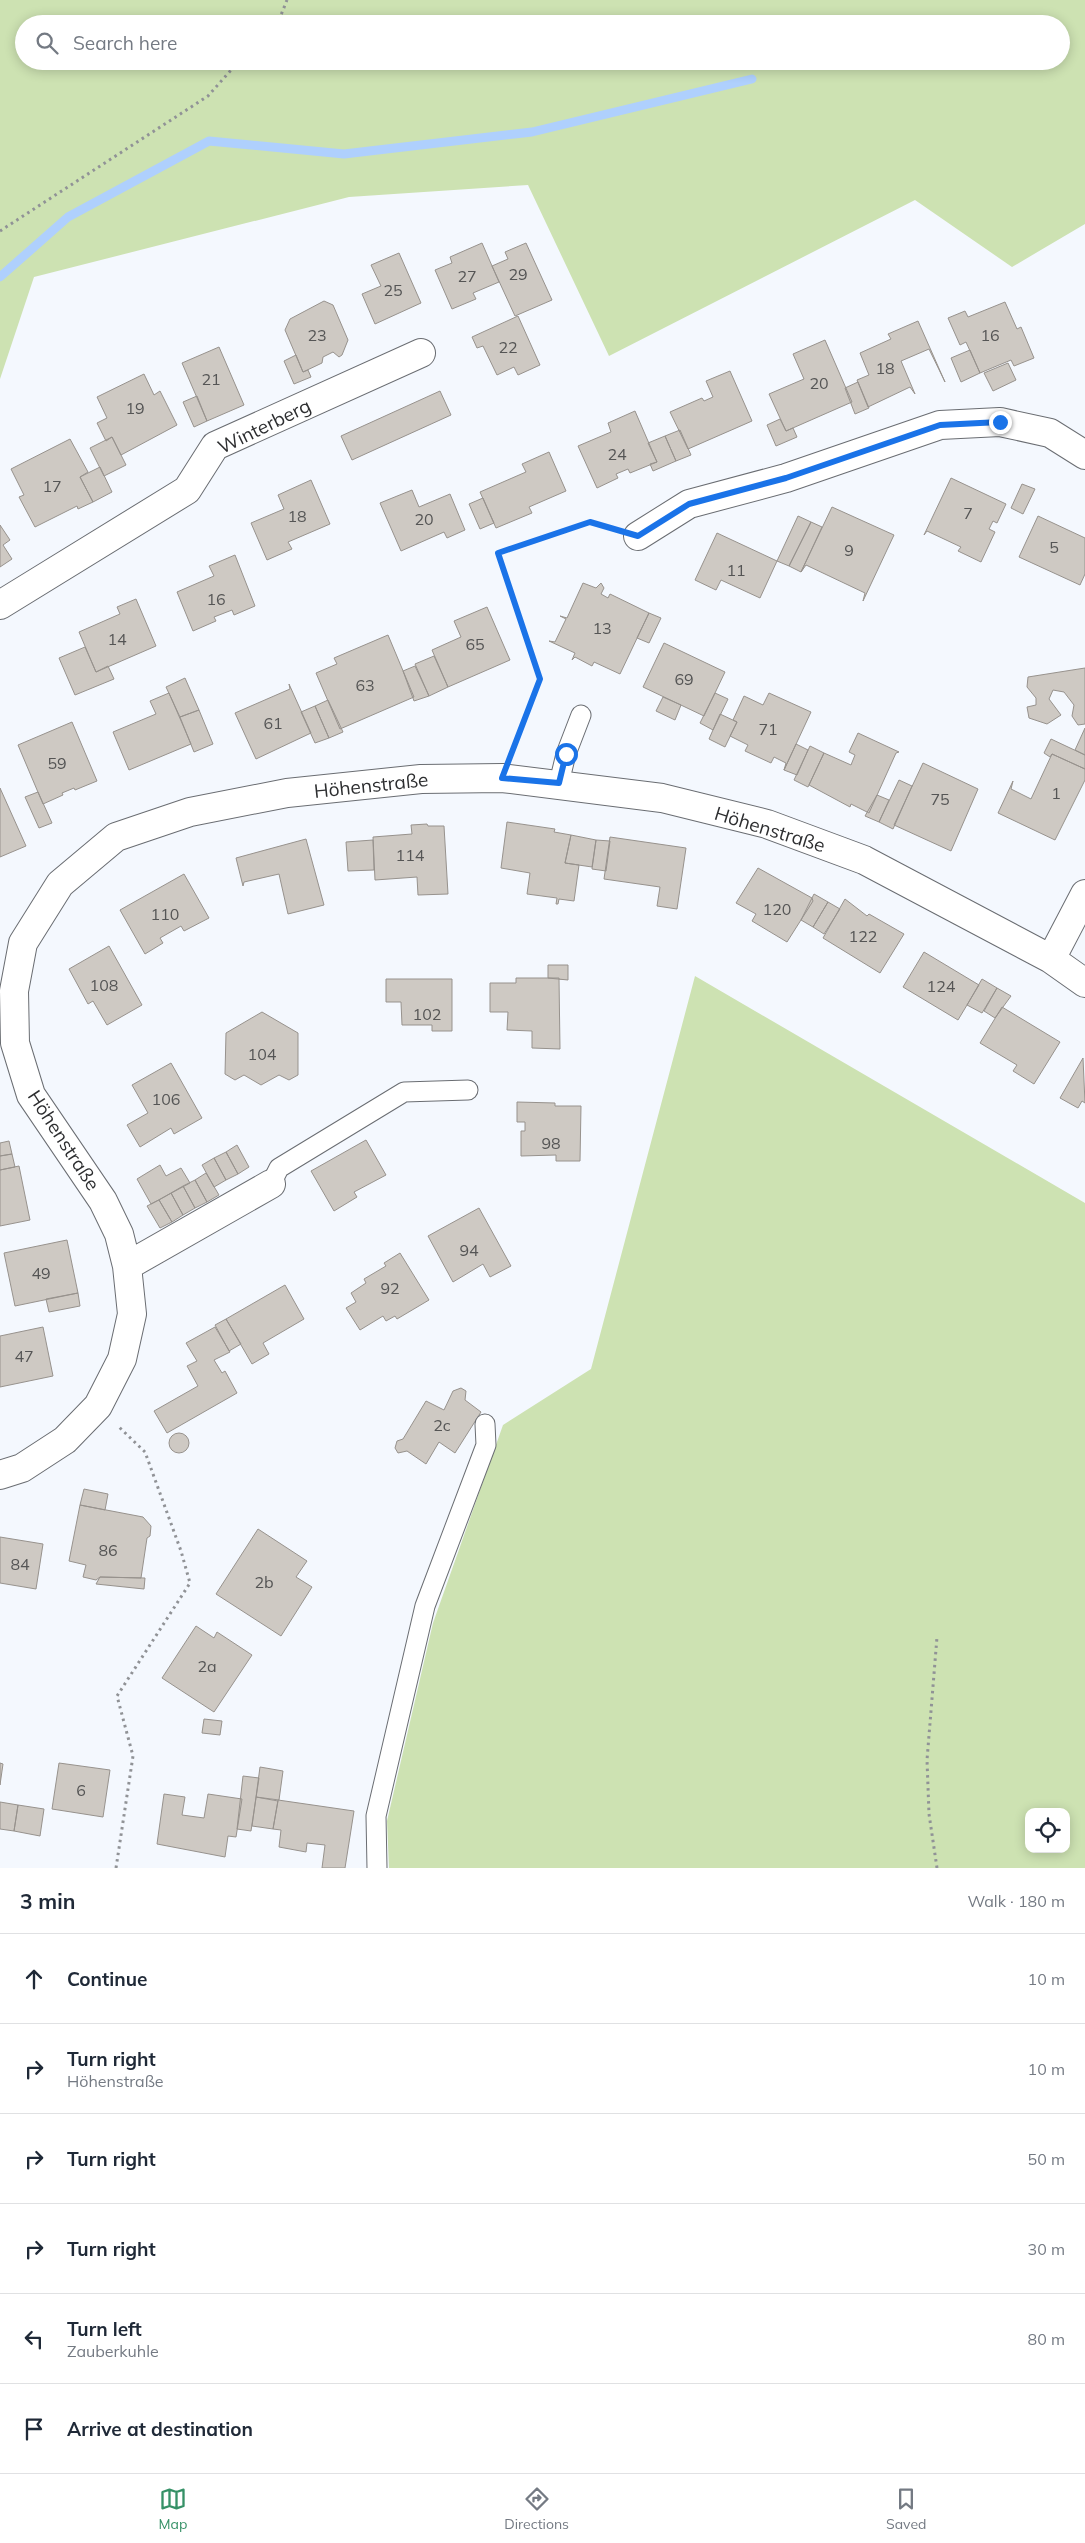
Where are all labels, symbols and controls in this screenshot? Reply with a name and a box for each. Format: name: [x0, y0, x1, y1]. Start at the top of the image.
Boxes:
search box: [15, 15, 1070, 70]
icon: search: [33, 29, 61, 57]
text: Search here: [73, 31, 177, 55]
house number: 29: [508, 264, 528, 284]
house number: 27: [457, 266, 477, 286]
house number: 25: [383, 280, 403, 300]
house number: 23: [307, 325, 327, 345]
house number: 16: [980, 325, 1000, 345]
house number: 22: [498, 337, 518, 357]
house number: 18: [875, 358, 895, 378]
house number: 21: [201, 369, 221, 389]
house number: 20: [809, 373, 829, 393]
street label: Winterberg: [214, 393, 314, 459]
house number: 19: [125, 398, 145, 418]
route end: [989, 411, 1012, 434]
house number: 24: [607, 444, 627, 464]
house number: 17: [42, 476, 62, 496]
house number: 7: [963, 503, 973, 523]
house number: 18: [287, 506, 307, 526]
house number: 20: [414, 509, 434, 529]
house number: 5: [1049, 537, 1059, 557]
house number: 9: [844, 540, 854, 560]
house number: 11: [726, 560, 746, 580]
house number: 16: [206, 589, 226, 609]
house number: 13: [592, 618, 612, 638]
house number: 14: [107, 629, 127, 649]
house number: 65: [465, 634, 485, 654]
house number: 69: [674, 669, 694, 689]
house number: 63: [355, 675, 375, 695]
house number: 61: [263, 713, 283, 733]
house number: 71: [758, 719, 778, 739]
route start: [555, 743, 578, 766]
house number: 59: [47, 753, 67, 773]
street label: Höhenstraße: [313, 767, 429, 803]
house number: 1: [1051, 783, 1061, 803]
house number: 75: [930, 789, 950, 809]
street label: Höhenstraße: [712, 801, 828, 857]
house number: 114: [396, 845, 425, 865]
house number: 120: [763, 899, 791, 919]
house number: 110: [151, 904, 179, 924]
house number: 122: [849, 926, 877, 946]
house number: 108: [90, 975, 118, 995]
house number: 124: [927, 976, 956, 996]
house number: 102: [413, 1004, 441, 1024]
house number: 104: [248, 1044, 277, 1064]
street label: Höhenstraße: [23, 1085, 105, 1195]
house number: 106: [152, 1089, 180, 1109]
house number: 98: [541, 1133, 561, 1153]
house number: 94: [459, 1240, 479, 1260]
house number: 49: [31, 1263, 51, 1283]
house number: 92: [380, 1278, 400, 1298]
house number: 47: [14, 1346, 34, 1366]
house number: 2c: [433, 1415, 451, 1435]
house number: 86: [98, 1540, 118, 1560]
house number: 84: [10, 1554, 30, 1574]
house number: 2b: [254, 1572, 274, 1592]
house number: 2a: [197, 1656, 217, 1676]
house number: 6: [76, 1780, 86, 1800]
map controls: [1025, 1808, 1070, 1853]
button: locate: [1025, 1808, 1070, 1853]
text: 3 min: [20, 1888, 75, 1914]
text: Walk · 180 m: [967, 1891, 1065, 1911]
icon: ahead: [20, 1965, 48, 1993]
text: Continue: [67, 1967, 147, 1991]
text: 10 m: [1028, 1969, 1065, 1989]
text: Turn right: [67, 2047, 156, 2071]
icon: right: [20, 2055, 48, 2083]
text: 10 m: [1028, 2059, 1065, 2079]
text: Höhenstraße: [67, 2071, 163, 2091]
icon: right: [20, 2145, 48, 2173]
text: Turn right: [67, 2147, 156, 2171]
text: 50 m: [1028, 2149, 1065, 2169]
icon: right: [20, 2235, 48, 2263]
text: Turn right: [67, 2237, 156, 2261]
text: 30 m: [1028, 2239, 1065, 2259]
text: Turn left: [67, 2317, 142, 2341]
icon: left: [20, 2325, 48, 2353]
text: 80 m: [1028, 2329, 1065, 2349]
text: Zauberkuhle: [67, 2341, 159, 2361]
icon: arrive: [20, 2415, 48, 2443]
text: Arrive at destination: [67, 2417, 253, 2441]
tab: Map: [159, 2485, 187, 2533]
tab: Directions: [504, 2485, 569, 2533]
tab: Saved: [886, 2485, 926, 2533]

